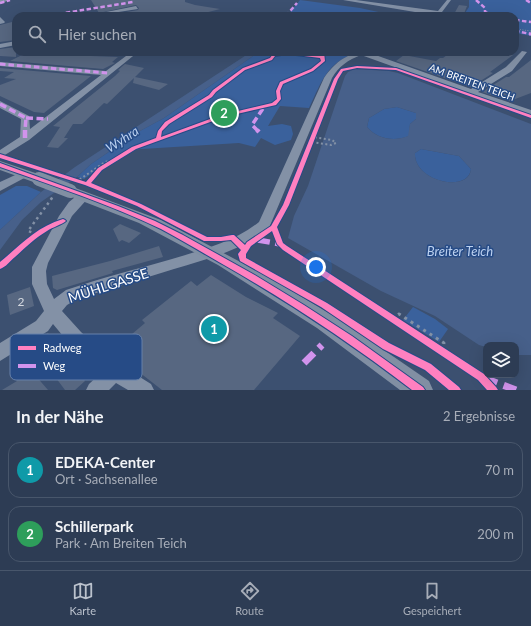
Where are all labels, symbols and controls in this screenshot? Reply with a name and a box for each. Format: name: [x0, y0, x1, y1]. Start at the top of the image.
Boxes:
search box: [12, 12, 519, 56]
icon: search: [26, 23, 48, 45]
text: Hier suchen: [58, 25, 137, 43]
street label: AM BREITEN TEICH: [428, 61, 516, 103]
pin: 2: [211, 98, 237, 128]
water label: Wyhra: [102, 122, 142, 156]
water label: Breiter Teich: [427, 243, 493, 259]
your location: [306, 257, 326, 277]
street label: MÜHLGASSE: [66, 264, 150, 306]
house number: 2: [18, 294, 25, 309]
pin: 1: [201, 314, 227, 344]
legend: [10, 334, 142, 380]
text: Radweg: [43, 341, 82, 354]
map controls: [483, 342, 519, 378]
button: layers: [483, 342, 519, 378]
text: Weg: [43, 359, 66, 372]
text: In der Nähe: [16, 406, 104, 427]
text: 2 Ergebnisse: [443, 408, 515, 424]
text: EDEKA-Center: [55, 453, 155, 471]
text: 1: [26, 462, 34, 478]
text: 70 m: [485, 462, 514, 478]
text: Ort · Sachsenallee: [55, 471, 158, 487]
text: Schillerpark: [55, 517, 134, 535]
text: 2: [26, 526, 34, 542]
text: 200 m: [477, 526, 514, 542]
text: Park · Am Breiten Teich: [55, 535, 187, 551]
tab: Karte: [70, 580, 96, 617]
tab: Route: [235, 580, 264, 617]
tab: Gespeichert: [403, 580, 461, 617]

